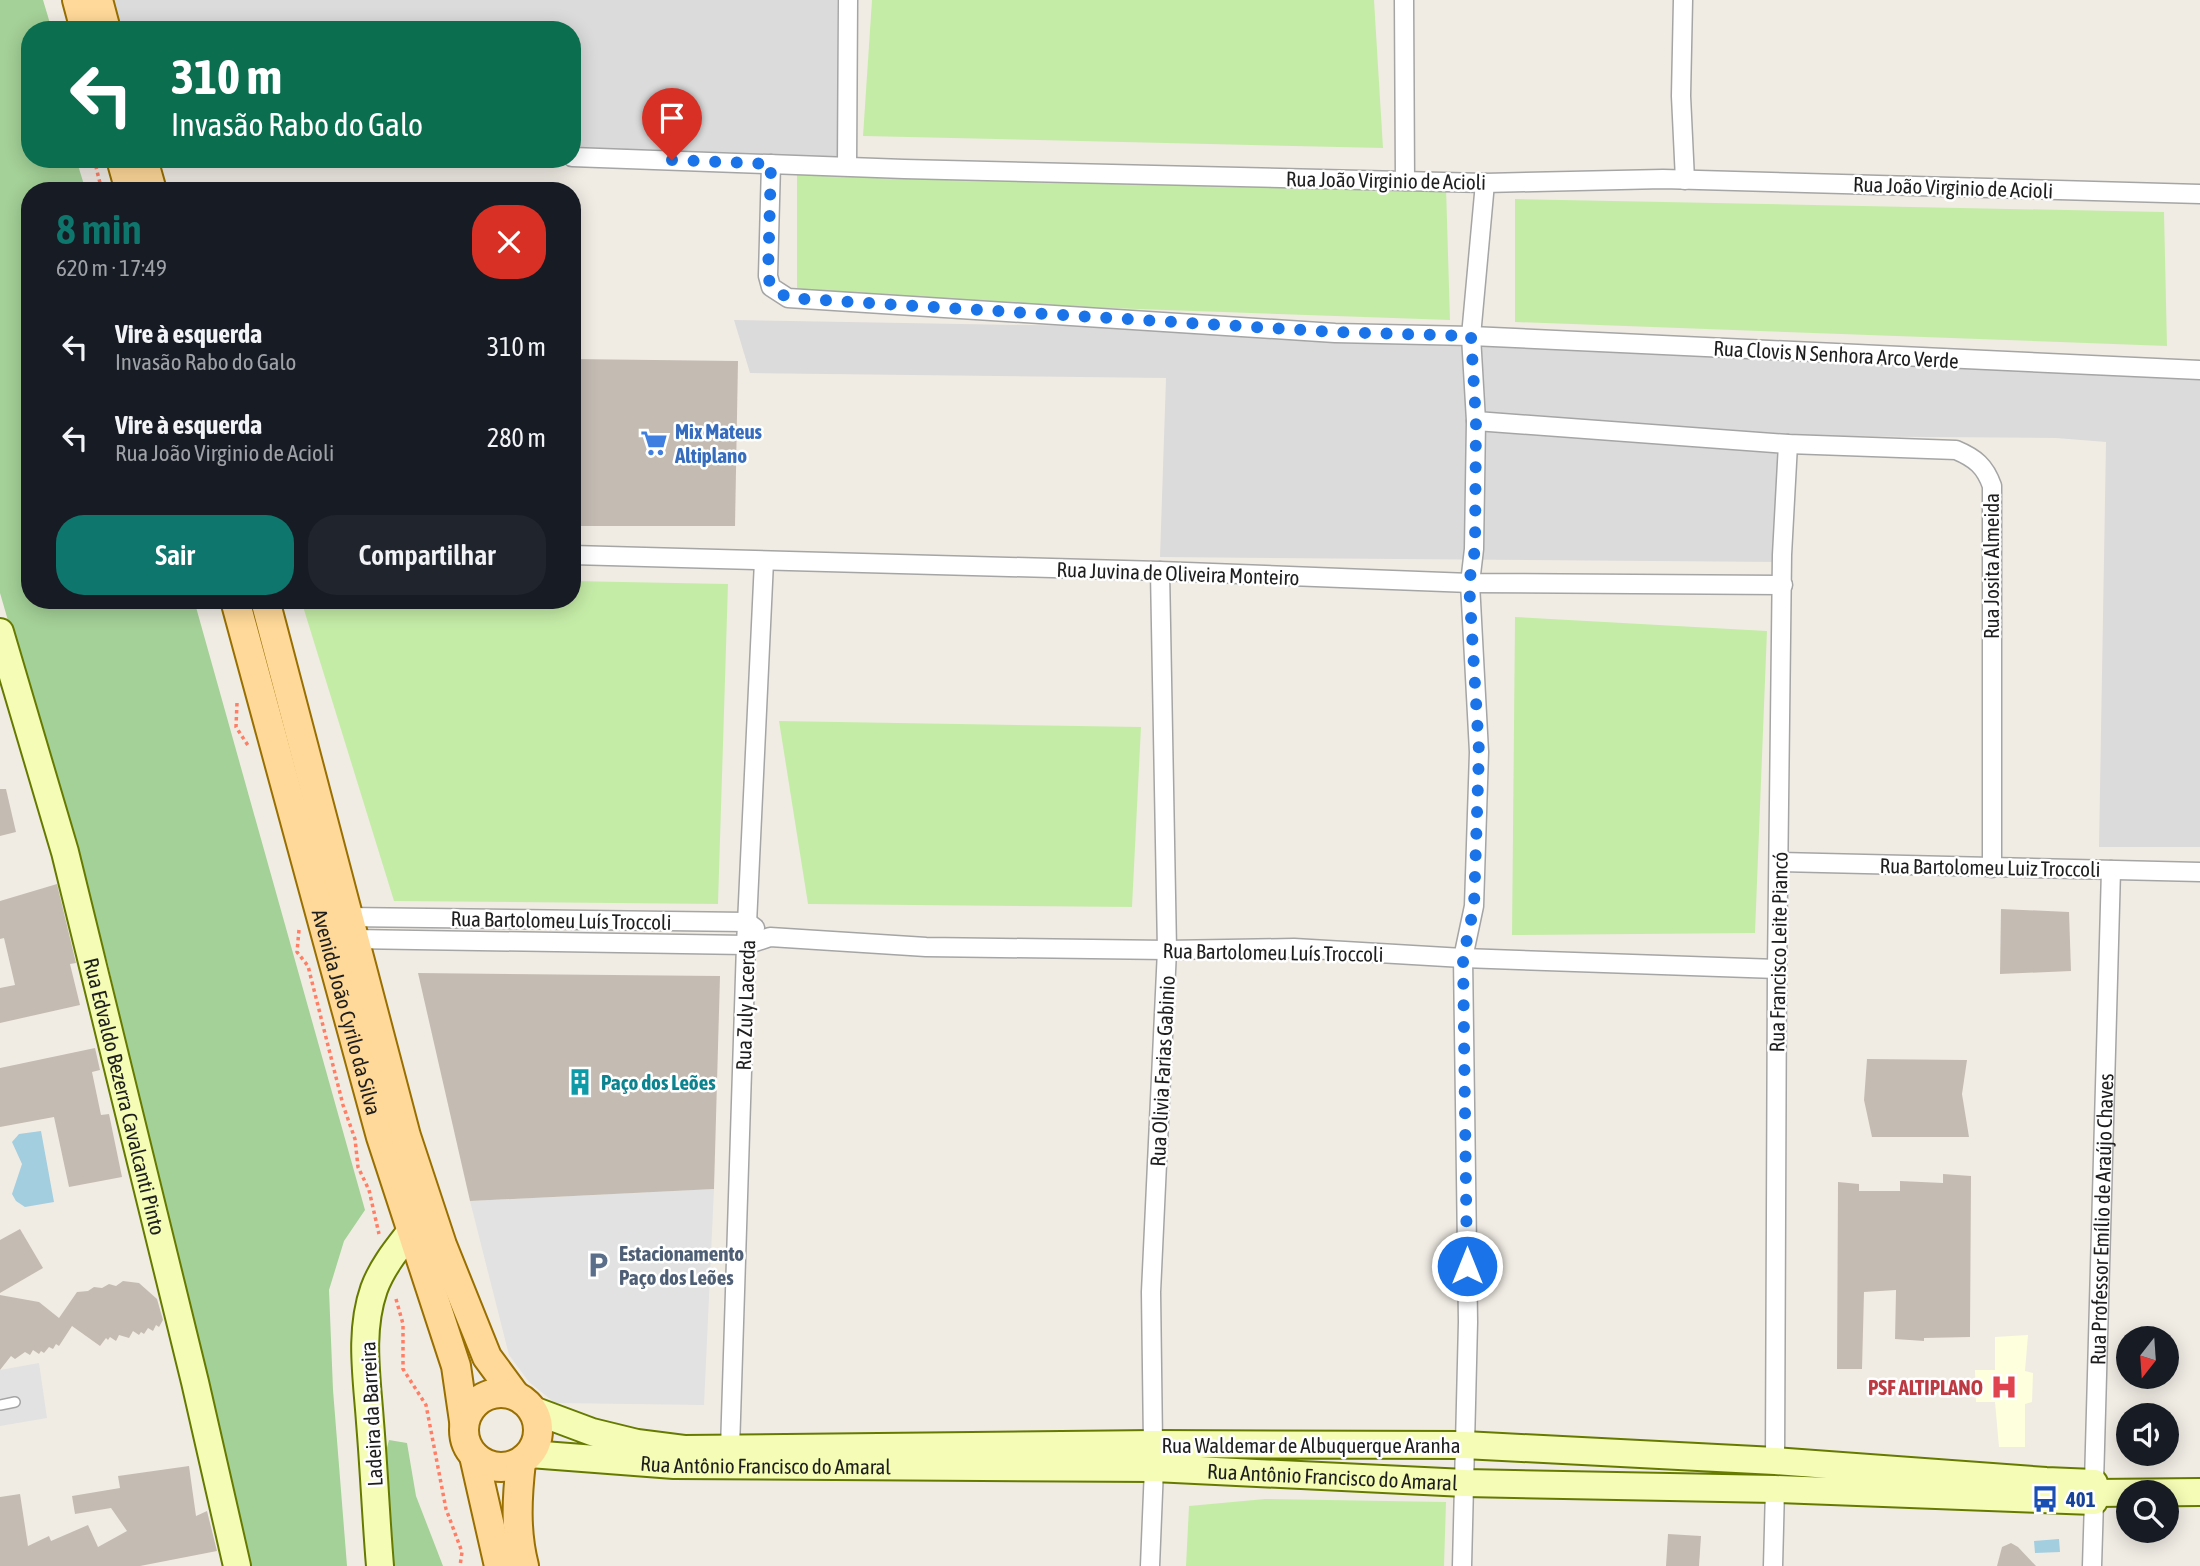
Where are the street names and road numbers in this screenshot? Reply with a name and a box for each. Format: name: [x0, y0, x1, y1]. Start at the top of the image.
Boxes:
street label: Rua João Virginio de Acioli: [1286, 166, 1486, 194]
street label: Rua João Virginio de Acioli: [1853, 172, 2053, 202]
street label: Rua Clovis N Senhora Arco Verde: [1713, 336, 1959, 372]
street label: Rua Josita Almeida: [1979, 493, 2003, 639]
street label: Rua Juvina de Oliveira Monteiro: [1056, 557, 1300, 589]
street label: Rua Francisco Leite Piancó: [1764, 851, 1792, 1053]
street label: Rua Bartolomeu Luiz Troccoli: [1879, 853, 2101, 881]
street label: Avenida João Cyrilo da Silva: [308, 906, 386, 1118]
street label: Rua Bartolomeu Luís Troccoli: [450, 906, 672, 934]
street label: Rua Bartolomeu Luís Troccoli: [1162, 938, 1384, 966]
street label: Rua Zuly Lacerda: [731, 939, 759, 1071]
street label: Rua Edvaldo Bezerra Cavalcanti Pinto: [79, 955, 170, 1237]
street label: Rua Olivia Farias Gabinio: [1145, 975, 1179, 1167]
street label: Rua Professor Emílio de Araújo Chaves: [2085, 1073, 2117, 1365]
street label: Ladeira da Barreira: [355, 1341, 387, 1487]
street label: Rua Waldemar de Albuquerque Aranha: [1161, 1433, 1461, 1457]
street label: Rua Antônio Francisco do Amaral: [639, 1450, 891, 1478]
street label: Rua Antônio Francisco do Amaral: [1207, 1459, 1459, 1495]

